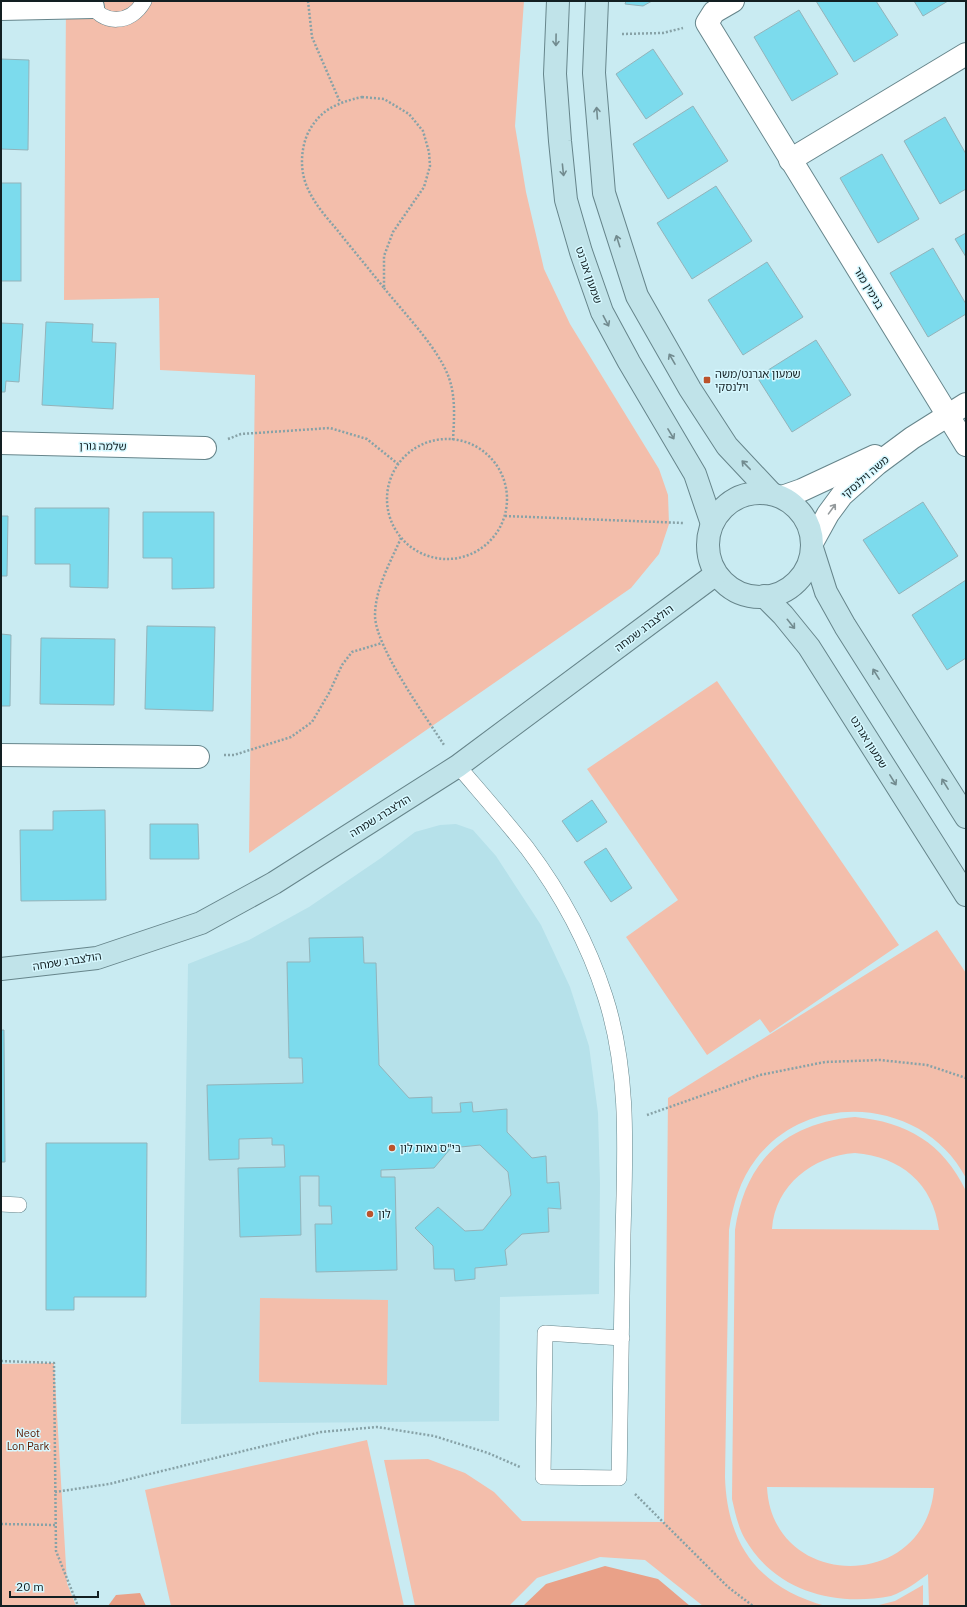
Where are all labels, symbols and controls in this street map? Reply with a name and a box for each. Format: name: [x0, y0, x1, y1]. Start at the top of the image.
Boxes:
one-way arrow: [552, 33, 560, 46]
one-way arrow: [593, 107, 600, 120]
one-way arrow: [559, 163, 567, 176]
one-way arrow: [614, 235, 622, 247]
street label: שמעון אגרנט: [573, 245, 605, 305]
street label: בנימין מזר: [851, 264, 887, 312]
one-way arrow: [603, 314, 611, 326]
one-way arrow: [668, 354, 676, 365]
place label: שמעון אגרנט/משה וילנסקי: [715, 367, 801, 394]
marker: שמעון אגרנט/משה וילנסקי: [702, 375, 712, 385]
one-way arrow: [667, 427, 675, 439]
street label: שלמה גורן: [79, 439, 127, 453]
street label: משה וילנסקי: [838, 453, 892, 501]
one-way arrow: [741, 460, 751, 470]
one-way arrow: [827, 503, 836, 514]
street label: הולצברג שמחה: [612, 601, 676, 655]
one-way arrow: [786, 619, 795, 630]
one-way arrow: [871, 668, 879, 680]
street label: שמעון אגרנט: [847, 713, 891, 771]
one-way arrow: [889, 774, 897, 785]
one-way arrow: [941, 779, 949, 790]
street label: הולצברג שמחה: [347, 792, 413, 840]
street label: הולצברג שמחה: [31, 949, 103, 973]
place label: בי"ס נאות לון: [400, 1141, 461, 1155]
marker: בי"ס נאות לון: [387, 1143, 397, 1153]
place label: לון: [378, 1207, 391, 1221]
marker: לון: [365, 1209, 375, 1219]
park label: Neot Lon Park: [7, 1426, 50, 1453]
scale bar: [10, 1573, 98, 1599]
text: 20 m: [16, 1579, 44, 1594]

